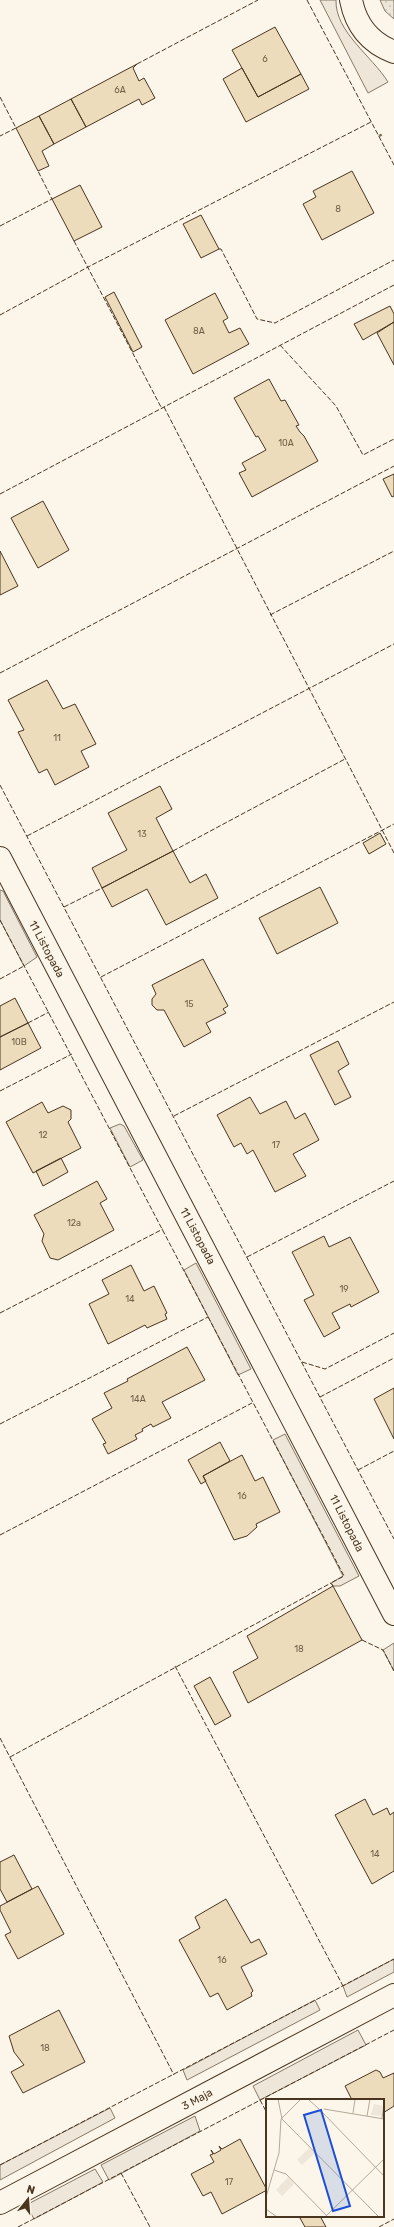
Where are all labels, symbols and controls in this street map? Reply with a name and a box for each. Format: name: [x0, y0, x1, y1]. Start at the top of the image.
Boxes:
house number: 6: [262, 54, 268, 64]
house number: 6A: [114, 85, 126, 95]
house number: 8: [335, 204, 341, 214]
house number: 8A: [193, 326, 205, 336]
house number: 10A: [278, 438, 294, 448]
house number: 11: [53, 733, 61, 743]
house number: 13: [137, 829, 147, 839]
street label: 11 Listopada: [26, 919, 67, 980]
house number: 15: [184, 999, 194, 1009]
house number: 10B: [11, 1037, 27, 1047]
house number: 12: [38, 1130, 48, 1140]
house number: 17: [272, 1140, 281, 1150]
street label: 11 Listopada: [177, 1206, 218, 1267]
house number: 12a: [67, 1218, 81, 1228]
house number: 19: [339, 1284, 349, 1294]
house number: 14: [125, 1294, 135, 1304]
house number: 14A: [130, 1394, 146, 1404]
house number: 16: [237, 1491, 247, 1501]
street label: 11 Listopada: [327, 1492, 367, 1554]
house number: 18: [294, 1644, 304, 1654]
house number: 14: [370, 1849, 380, 1859]
house number: 16: [217, 1955, 227, 1965]
house number: 18: [40, 2043, 50, 2053]
street label: 3 Maja: [180, 2086, 215, 2113]
inset map: [266, 2099, 384, 2217]
house number: 17: [225, 2177, 234, 2187]
north arrow: [8, 2179, 48, 2219]
text: N: [25, 2183, 37, 2197]

